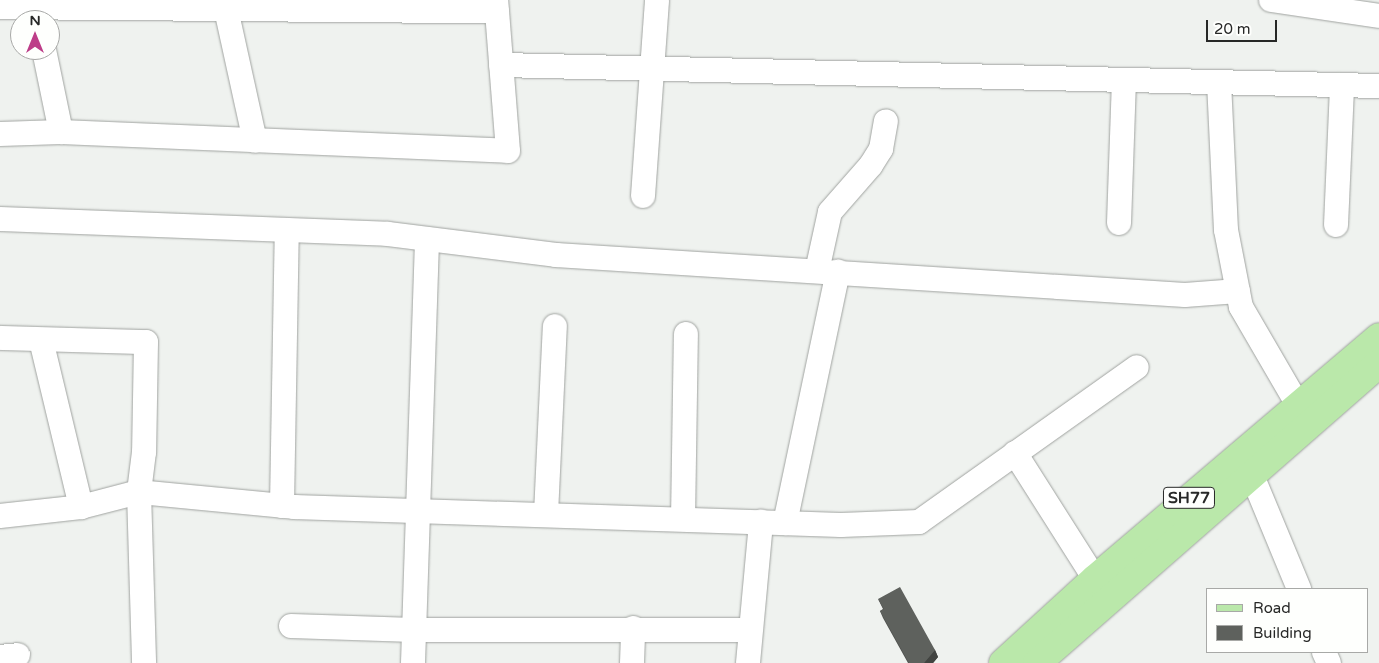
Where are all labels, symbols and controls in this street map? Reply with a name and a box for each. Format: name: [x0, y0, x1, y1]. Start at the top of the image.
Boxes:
north arrow: [10, 10, 60, 60]
scale bar: [1209, 10, 1280, 42]
text: N: [29, 12, 41, 29]
text: 20 m: [1214, 20, 1251, 38]
road number: SH77: [1163, 484, 1215, 512]
legend: [1206, 588, 1369, 653]
text: Road: [1253, 599, 1291, 617]
text: Building: [1253, 624, 1312, 642]

